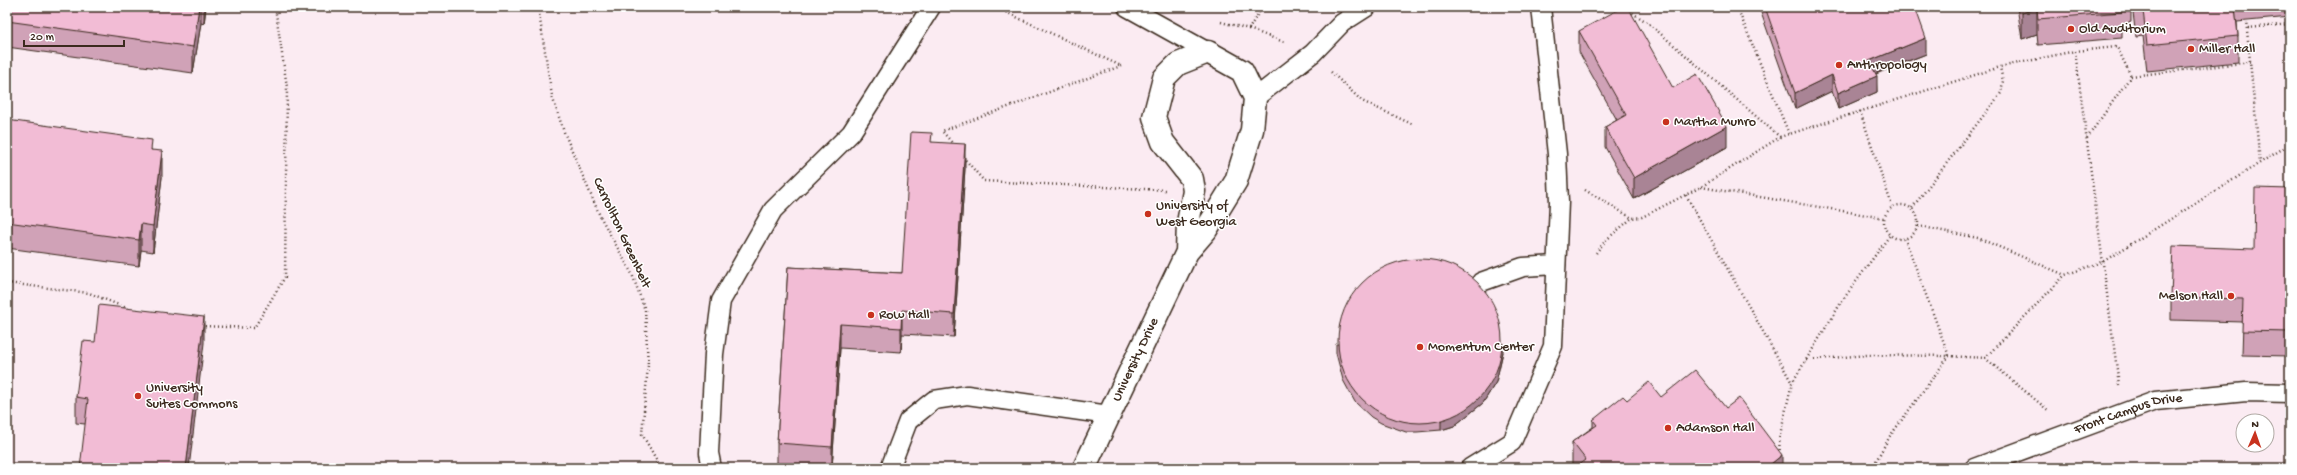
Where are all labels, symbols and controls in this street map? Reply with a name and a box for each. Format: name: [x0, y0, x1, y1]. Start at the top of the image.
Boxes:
place label: Old Auditorium: [2079, 21, 2166, 38]
scale bar: [24, 22, 124, 48]
marker: Old Auditorium: [2066, 24, 2076, 34]
text: 20 m: [30, 31, 55, 45]
place label: Miller Hall: [2199, 41, 2255, 58]
marker: Miller Hall: [2186, 44, 2196, 54]
place label: Anthropology: [1847, 57, 1927, 74]
marker: Anthropology: [1834, 60, 1844, 70]
place label: Martha Munro: [1674, 114, 1756, 131]
marker: Martha Munro: [1661, 117, 1671, 127]
street label: Carrollton Greenbelt: [588, 175, 655, 292]
place label: University of West Georgia: [1156, 198, 1238, 231]
marker: University of West Georgia: [1143, 209, 1153, 219]
place label: Melson Hall: [2159, 288, 2223, 305]
marker: Melson Hall: [2226, 291, 2236, 301]
place label: Row Hall: [879, 307, 930, 324]
marker: Row Hall: [866, 310, 876, 320]
street label: University Drive: [1108, 314, 1163, 404]
place label: Momentum Center: [1428, 339, 1535, 356]
marker: Momentum Center: [1415, 342, 1425, 352]
place label: University Suites Commons: [146, 380, 238, 413]
street label: Front Campus Drive: [2071, 390, 2184, 439]
marker: University Suites Commons: [133, 391, 143, 401]
north arrow: [2235, 413, 2275, 453]
text: N: [2251, 419, 2259, 431]
place label: Adamson Hall: [1676, 420, 1755, 437]
marker: Adamson Hall: [1663, 423, 1673, 433]

